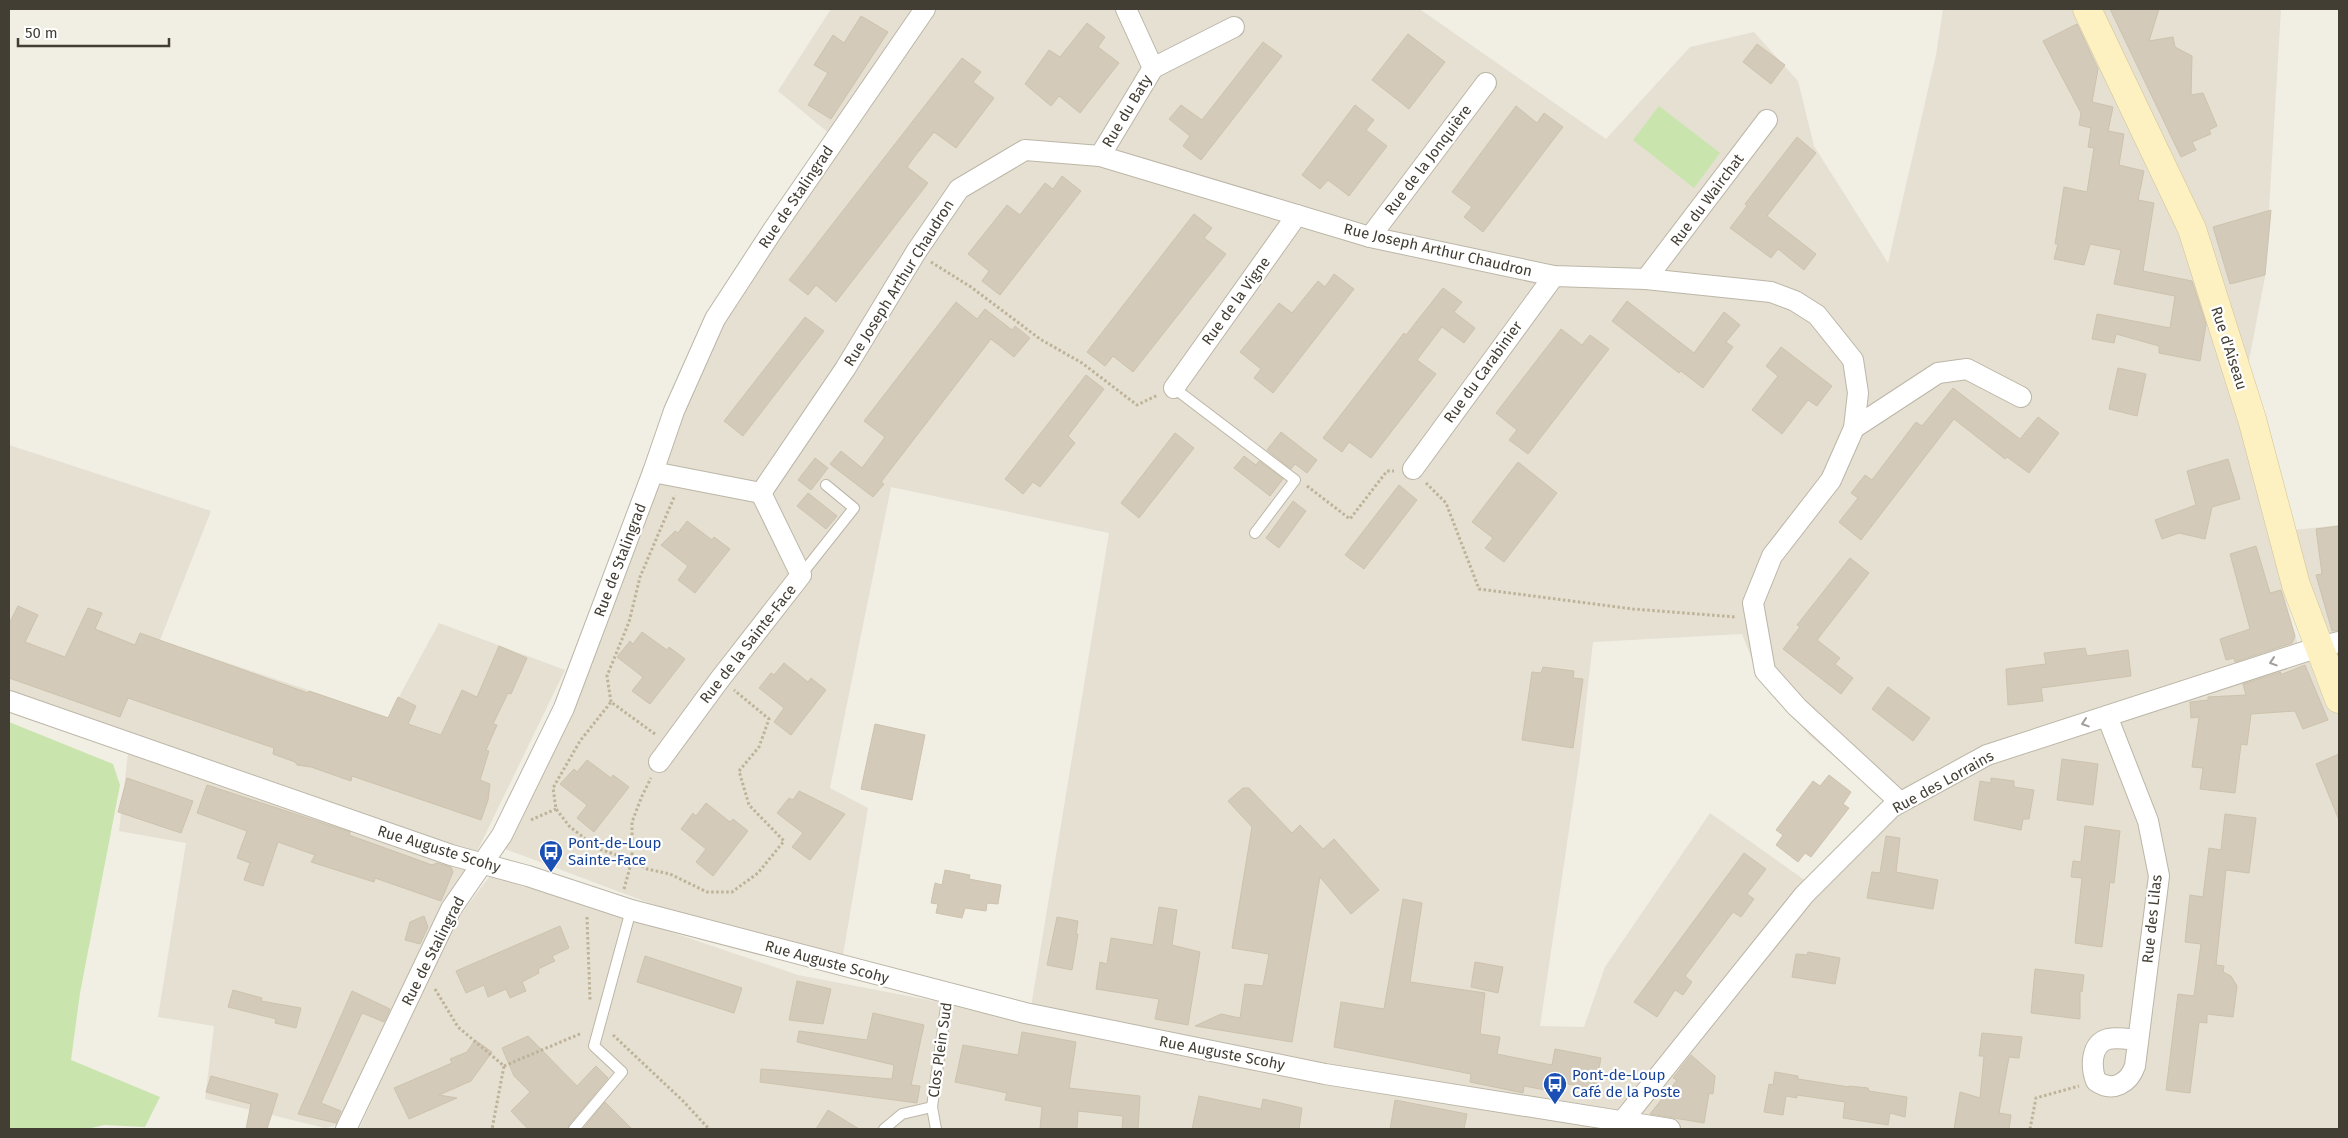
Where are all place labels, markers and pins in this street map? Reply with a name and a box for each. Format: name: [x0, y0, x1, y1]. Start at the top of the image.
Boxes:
place label: Pont-de-Loup Sainte-Face: [568, 834, 661, 869]
bus stop icon: Pont-de-Loup Sainte-Face: [538, 839, 564, 873]
place label: Pont-de-Loup Café de la Poste: [1572, 1066, 1680, 1101]
bus stop icon: Pont-de-Loup Café de la Poste: [1542, 1071, 1568, 1105]

